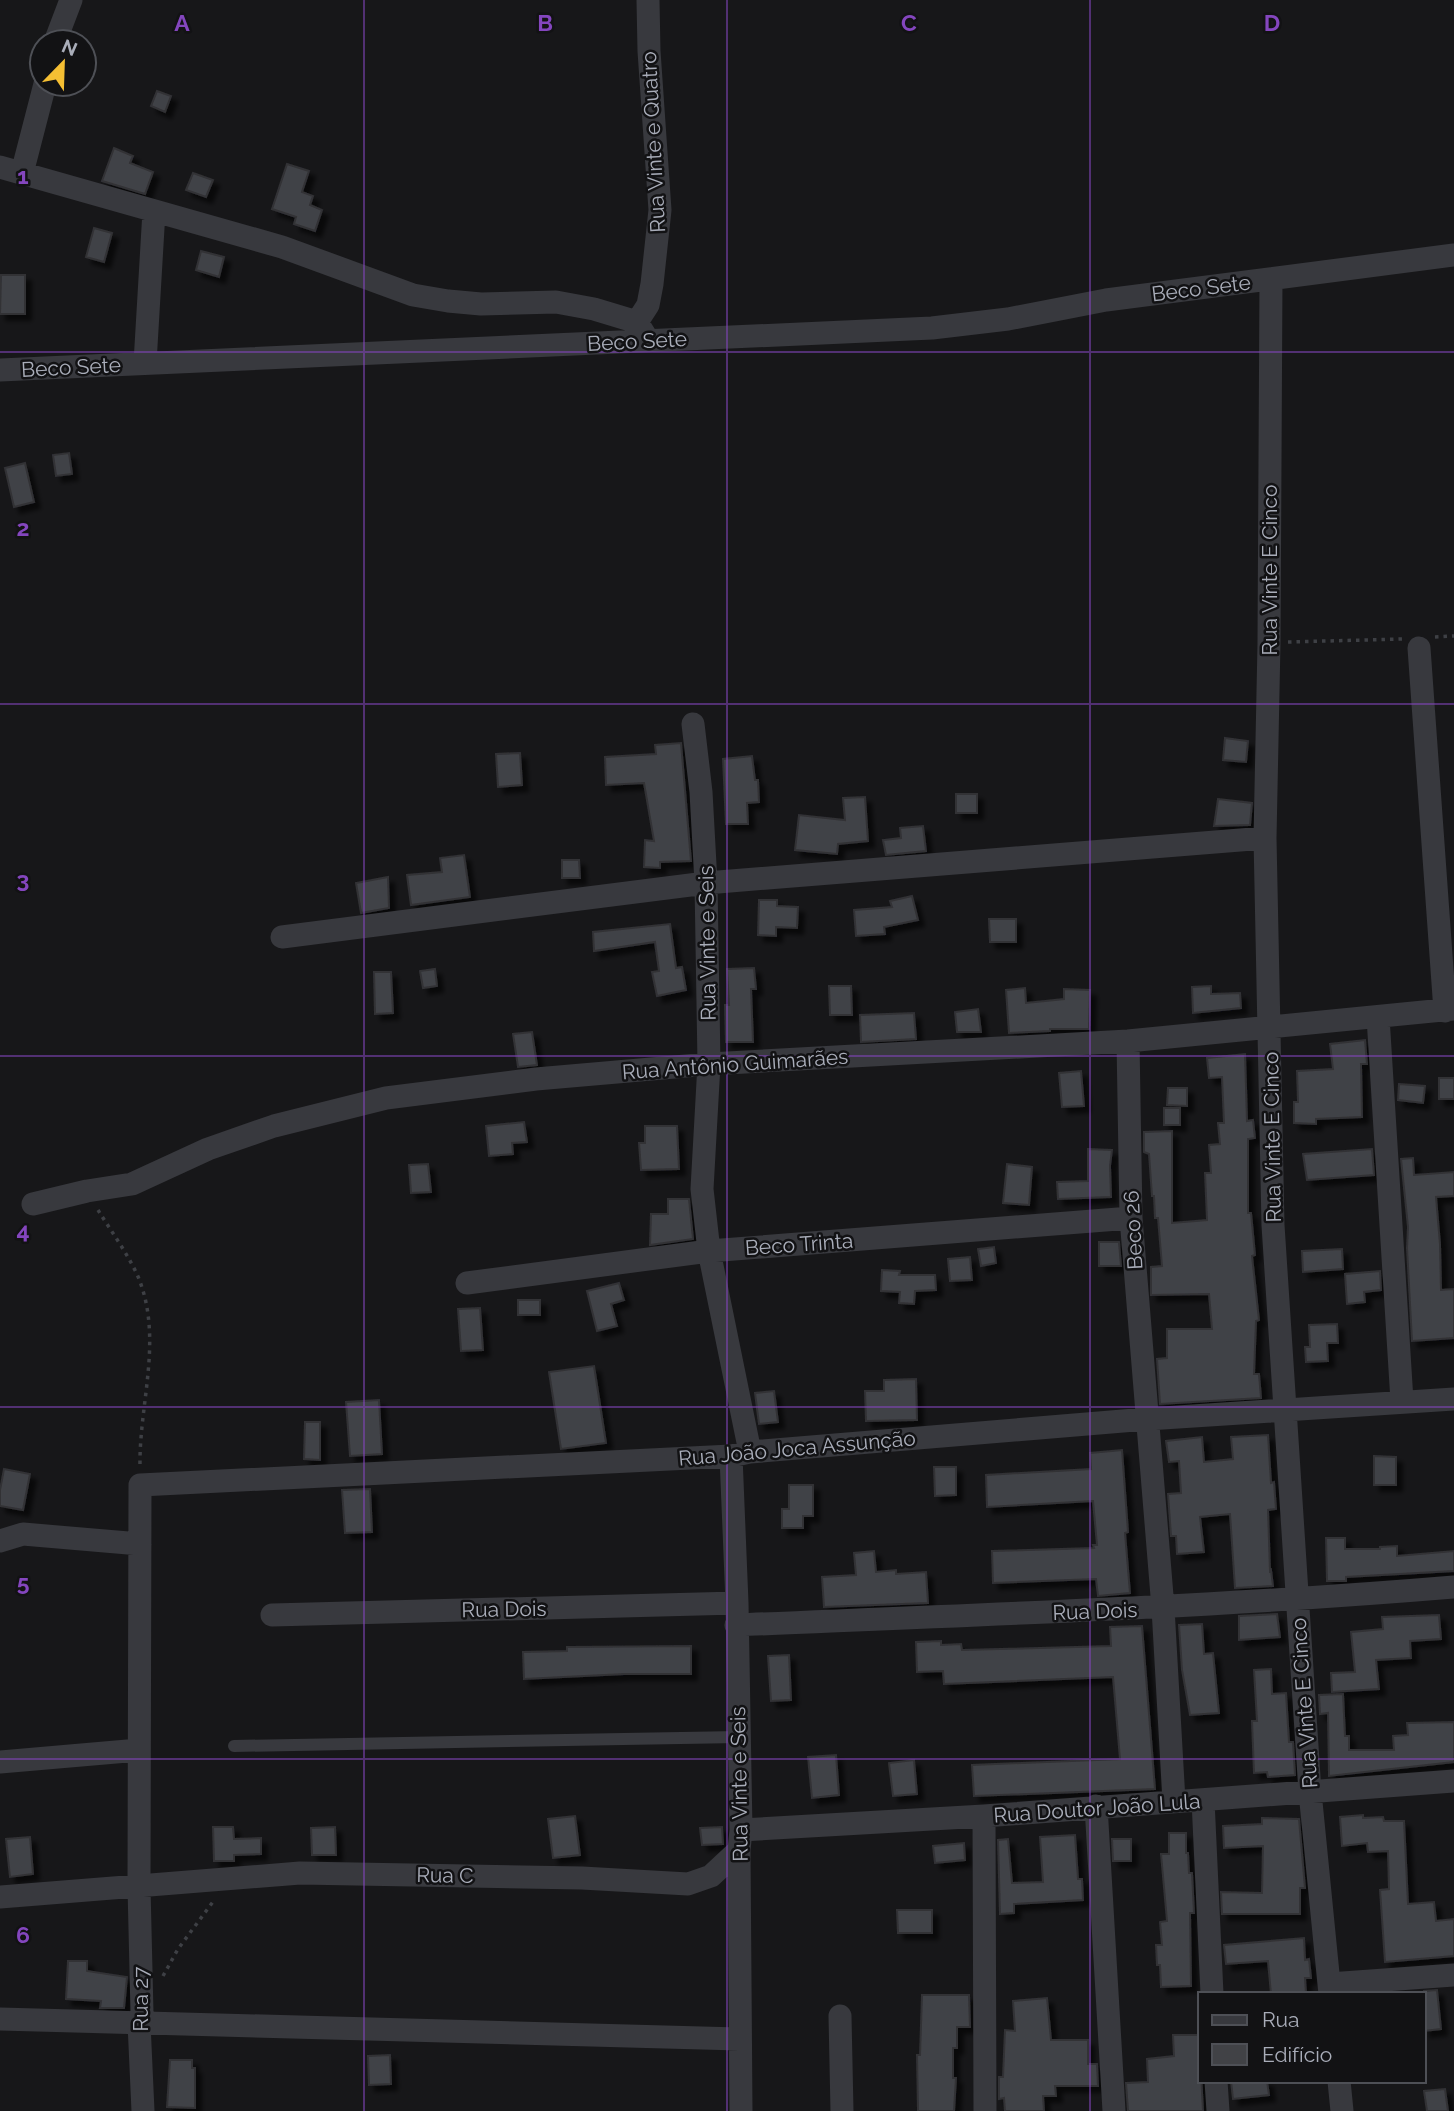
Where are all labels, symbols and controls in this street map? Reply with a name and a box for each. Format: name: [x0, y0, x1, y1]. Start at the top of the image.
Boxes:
text: A: [174, 9, 190, 36]
text: B: [537, 9, 553, 36]
text: C: [901, 9, 917, 36]
text: D: [1264, 9, 1280, 36]
north arrow: [28, 28, 98, 98]
text: N: [59, 34, 81, 60]
street label: Rua Vinte e Quatro: [636, 51, 670, 233]
text: 1: [17, 162, 29, 189]
street label: Beco Sete: [1150, 270, 1252, 306]
street label: Beco Sete: [587, 326, 687, 356]
street label: Beco Sete: [21, 352, 121, 382]
street label: Rua Vinte E Cinco: [1257, 485, 1282, 655]
text: 2: [17, 514, 29, 541]
street label: Rua Vinte e Seis: [693, 865, 721, 1021]
text: 3: [17, 866, 29, 893]
street label: Rua Antônio Guimarães: [621, 1044, 849, 1084]
street label: Rua Vinte E Cinco: [1258, 1051, 1286, 1223]
street label: Beco 26: [1118, 1190, 1148, 1270]
text: 4: [16, 1217, 30, 1244]
street label: Beco Trinta: [744, 1228, 854, 1260]
street label: Rua João Joca Assunção: [677, 1425, 917, 1471]
text: 5: [17, 1569, 30, 1596]
street label: Rua Dois: [461, 1596, 547, 1622]
street label: Rua Dois: [1052, 1597, 1138, 1625]
street label: Rua Vinte E Cinco: [1286, 1617, 1322, 1789]
street label: Rua Vinte e Seis: [725, 1706, 753, 1862]
street label: Rua Doutor João Lula: [993, 1788, 1201, 1828]
street label: Rua C: [416, 1862, 474, 1888]
text: 6: [16, 1921, 30, 1948]
street label: Rua 27: [128, 1966, 153, 2032]
legend: [1198, 1992, 1426, 2083]
text: Rua: [1262, 2007, 1299, 2032]
text: Edifício: [1262, 2042, 1332, 2067]

